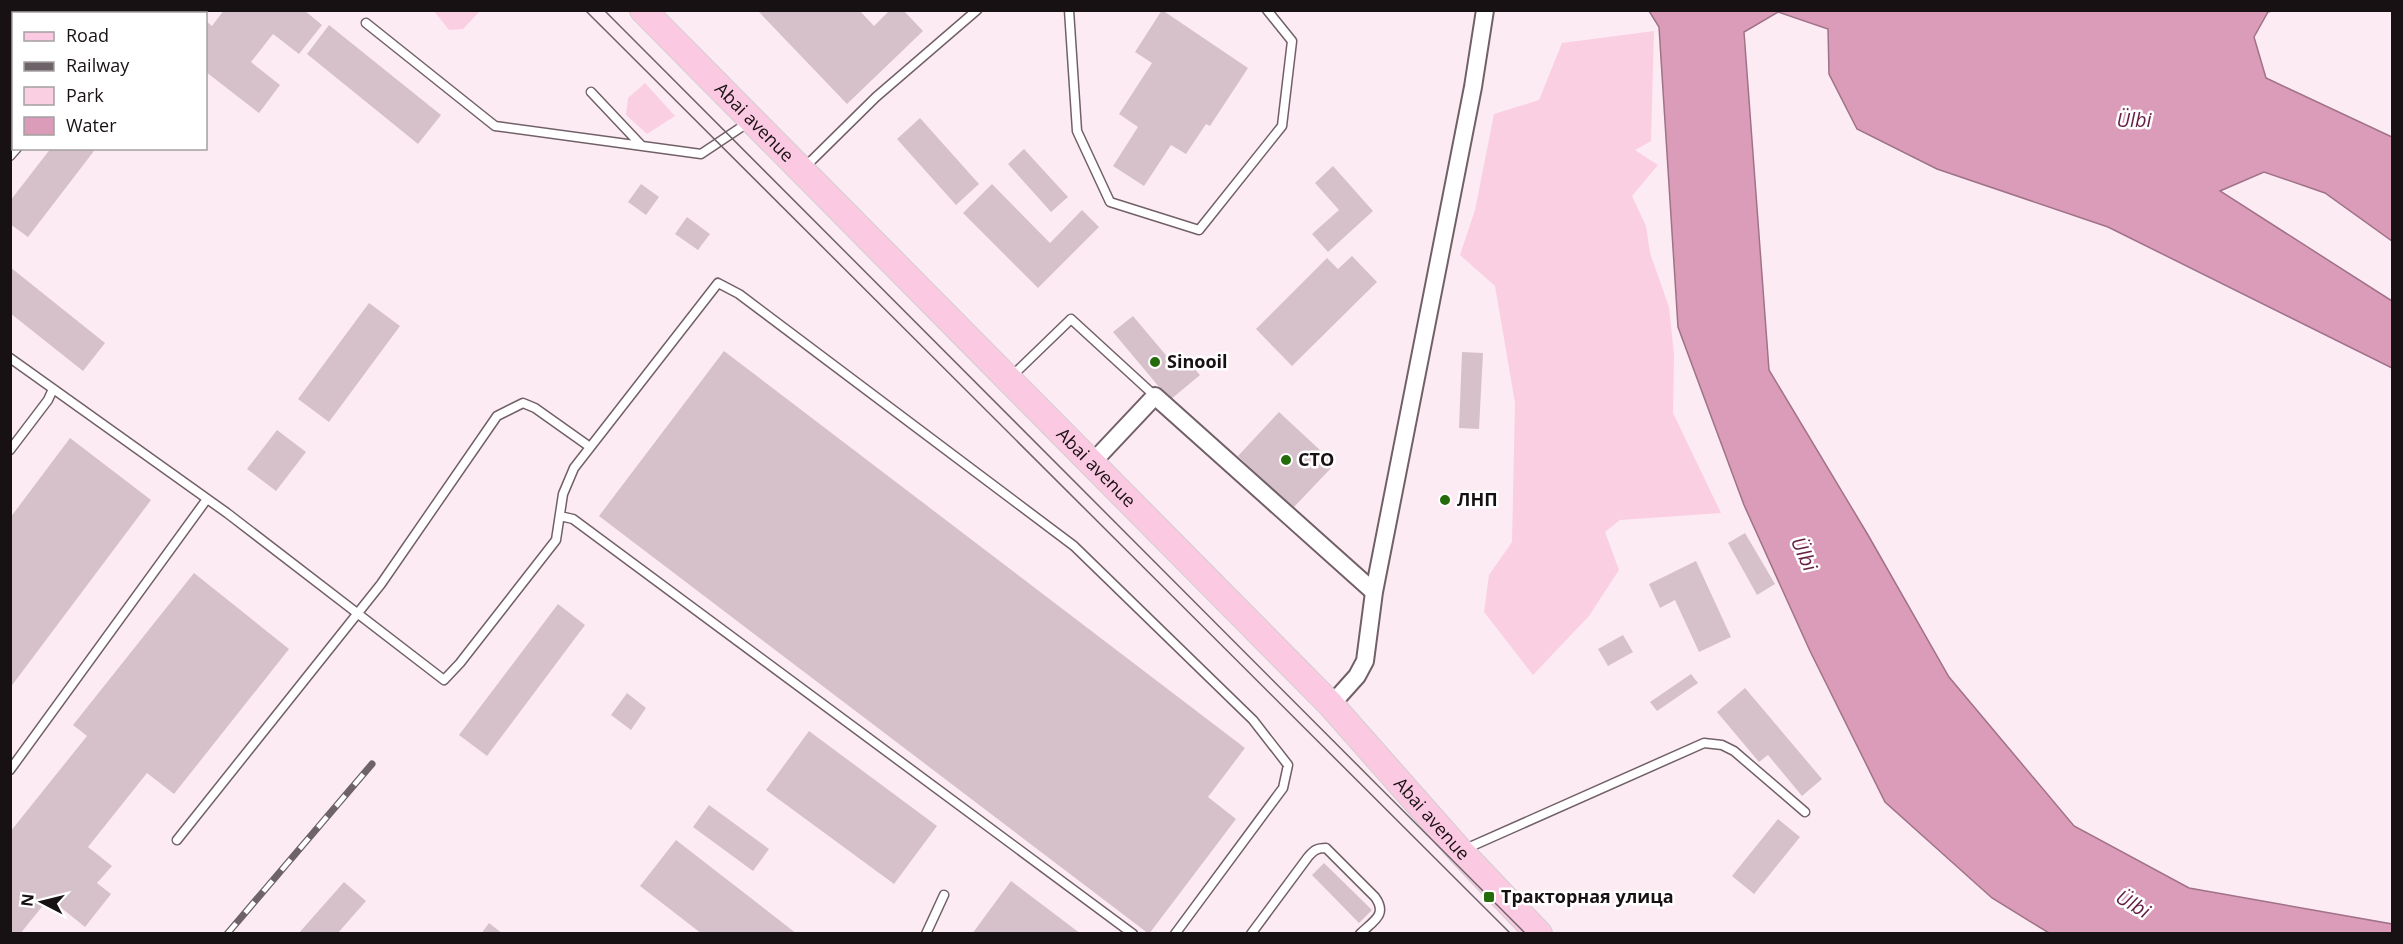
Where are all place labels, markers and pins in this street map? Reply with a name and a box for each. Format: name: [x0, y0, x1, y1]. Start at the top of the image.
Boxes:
place label: Sinooil: [1167, 349, 1228, 373]
marker: Sinooil: [1148, 355, 1162, 369]
place label: СТО: [1298, 447, 1334, 471]
marker: СТО: [1279, 453, 1293, 467]
place label: ЛНП: [1457, 487, 1498, 511]
marker: ЛНП: [1438, 493, 1452, 507]
place label: Тракторная улица: [1501, 884, 1674, 908]
marker: Тракторная улица: [1482, 890, 1496, 904]

